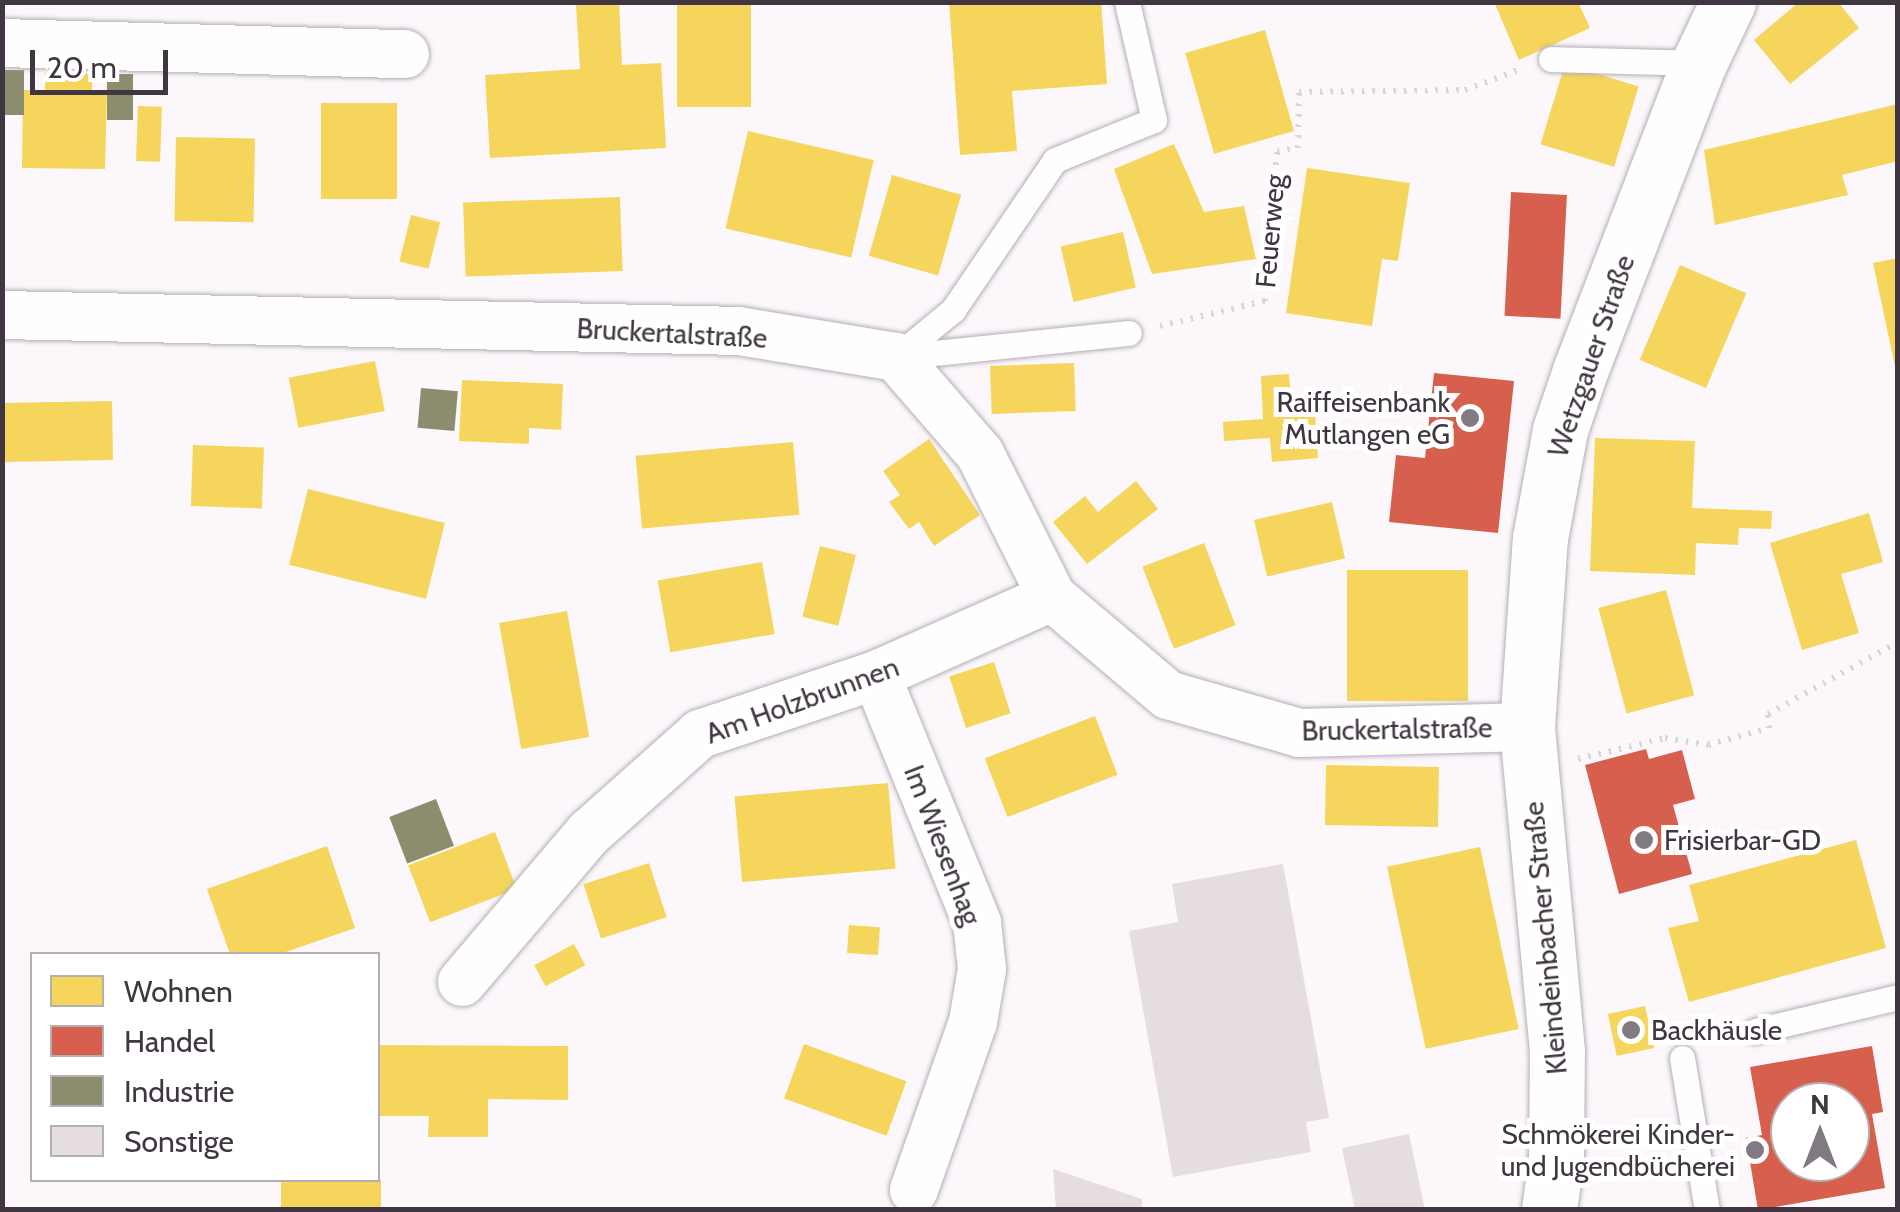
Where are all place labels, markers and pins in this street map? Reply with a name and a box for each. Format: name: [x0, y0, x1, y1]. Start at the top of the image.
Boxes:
place label: Raiffeisenbank Mutlangen eG: [1277, 385, 1450, 451]
marker: Raiffeisenbank Mutlangen eG: [1459, 407, 1481, 429]
place label: Frisierbar-GD: [1664, 823, 1821, 857]
marker: Frisierbar-GD: [1633, 829, 1655, 851]
place label: Backhäusle: [1651, 1013, 1782, 1047]
marker: Backhäusle: [1620, 1019, 1642, 1041]
place label: Schmökerei Kinder- und Jugendbücherei: [1501, 1117, 1735, 1183]
marker: Schmökerei Kinder- und Jugendbücherei: [1744, 1139, 1766, 1161]

